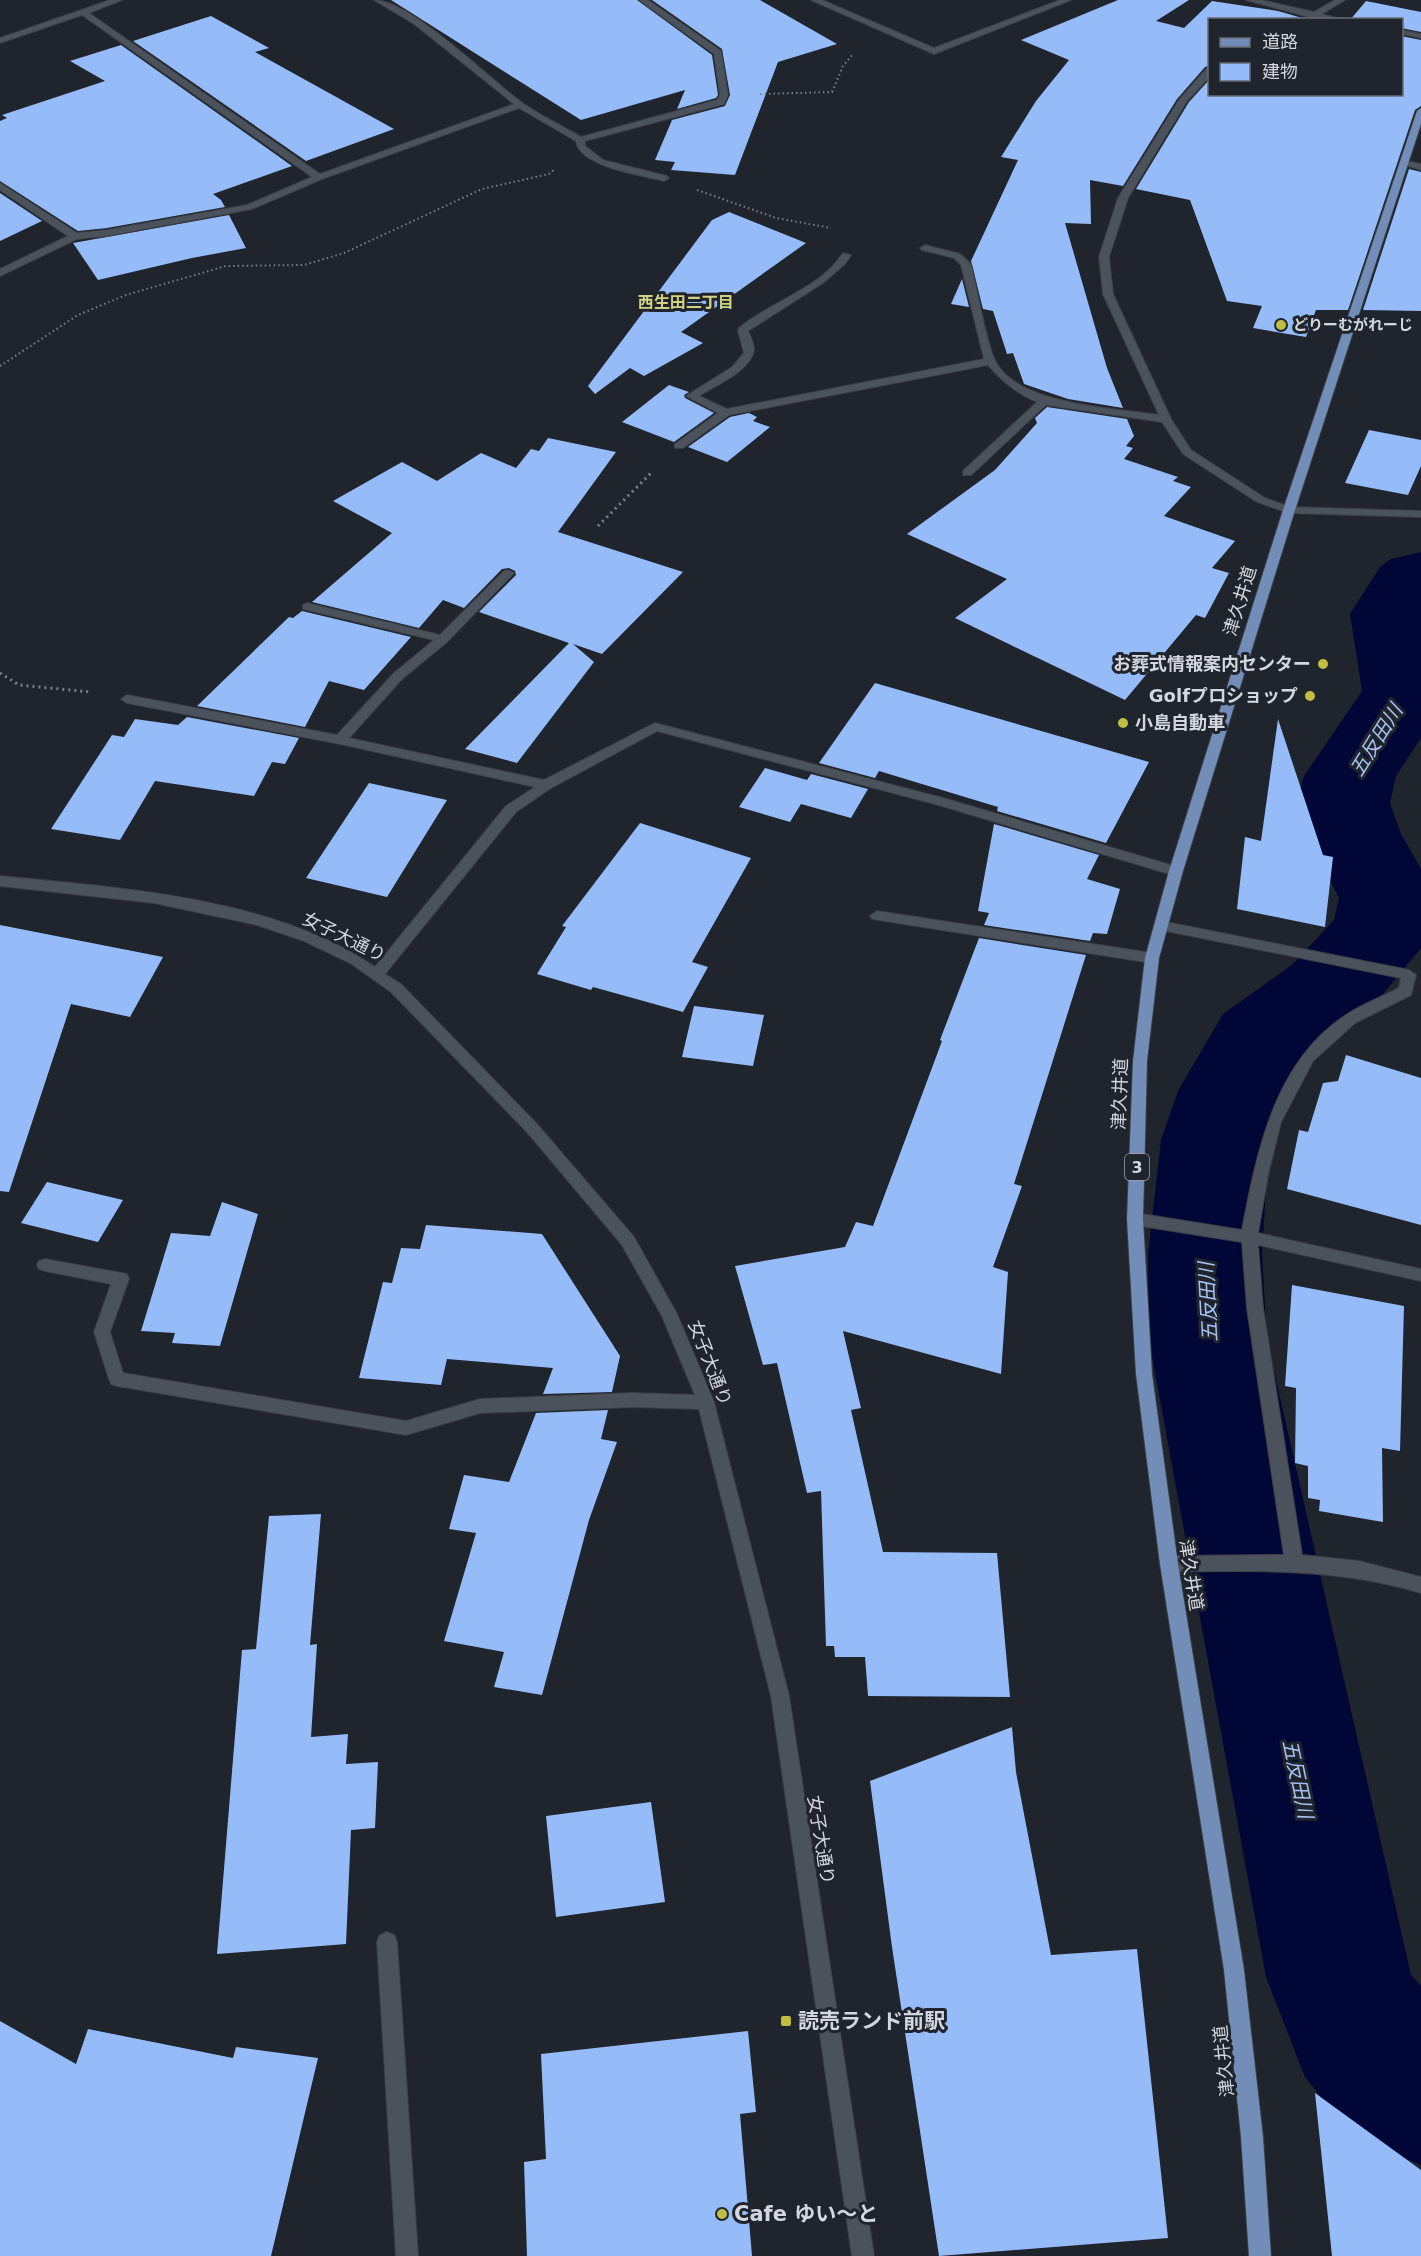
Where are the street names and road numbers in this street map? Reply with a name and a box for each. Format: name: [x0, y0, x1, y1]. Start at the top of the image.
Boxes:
street label: 津久井道: [1219, 563, 1260, 638]
street label: 女子大通り: [299, 907, 389, 966]
street label: 津久井道: [1108, 1058, 1131, 1130]
road number: 3: [1125, 1154, 1149, 1180]
street label: 女子大通り: [685, 1317, 736, 1409]
street label: 津久井道: [1175, 1538, 1207, 1612]
street label: 女子大通り: [804, 1794, 839, 1886]
street label: 津久井道: [1209, 2024, 1238, 2098]

